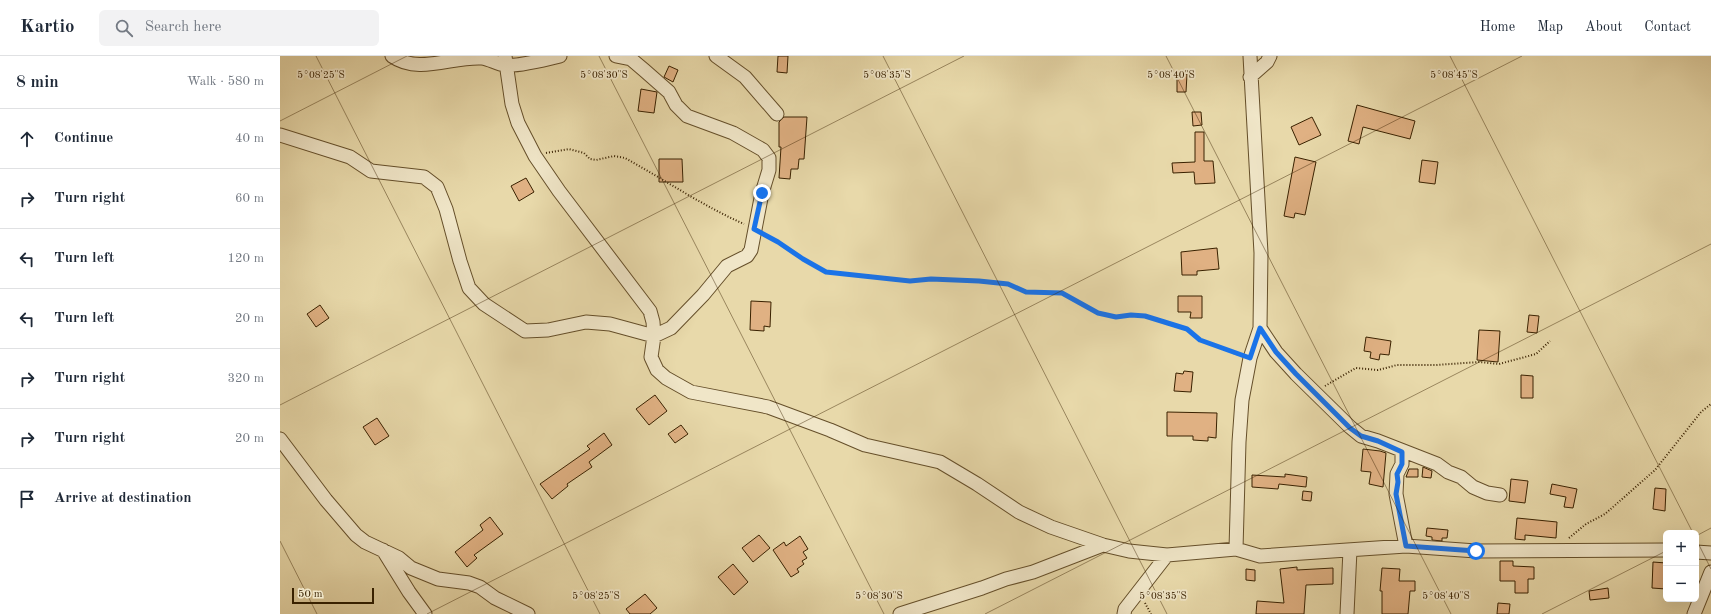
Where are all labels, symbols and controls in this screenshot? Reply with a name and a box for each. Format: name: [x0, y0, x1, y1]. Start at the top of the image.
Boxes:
search box: [99, 10, 379, 46]
icon: search: [113, 17, 135, 39]
text: Kartio: [20, 18, 75, 37]
text: Search here: [145, 20, 221, 35]
text: Home: [1480, 20, 1515, 34]
text: Map: [1537, 20, 1563, 34]
text: About: [1585, 20, 1622, 34]
text: Contact: [1644, 20, 1691, 34]
text: 5°08'25"S: [297, 70, 345, 80]
text: 5°08'30"S: [580, 70, 628, 80]
text: 5°08'35"S: [863, 70, 911, 80]
text: 5°08'40"S: [1147, 70, 1195, 80]
text: 5°08'45"S: [1430, 70, 1478, 80]
text: 8 min: [16, 74, 59, 91]
text: Walk · 580 m: [187, 75, 264, 88]
icon: ahead: [16, 128, 38, 150]
text: Continue: [54, 131, 113, 146]
text: 40 m: [235, 132, 264, 145]
route end: [753, 184, 771, 202]
icon: right: [16, 188, 38, 210]
text: Turn right: [54, 191, 125, 206]
text: 60 m: [235, 192, 264, 205]
icon: left: [16, 248, 38, 270]
text: Turn left: [54, 251, 114, 266]
text: 120 m: [227, 252, 264, 265]
icon: left: [16, 308, 38, 330]
text: Turn left: [54, 311, 114, 326]
text: 20 m: [235, 312, 264, 325]
icon: right: [16, 368, 38, 390]
text: Turn right: [54, 371, 125, 386]
text: 320 m: [227, 372, 264, 385]
icon: right: [16, 428, 38, 450]
text: Turn right: [54, 431, 125, 446]
text: 20 m: [235, 432, 264, 445]
icon: arrive: [16, 488, 38, 510]
text: Arrive at destination: [54, 491, 192, 506]
map controls: [1663, 530, 1699, 602]
button: +: [1663, 530, 1699, 566]
route start: [1467, 542, 1485, 560]
button: −: [1663, 566, 1699, 602]
scale bar: [292, 586, 374, 605]
text: 50 m: [298, 589, 323, 600]
text: 5°08'25"S: [572, 591, 620, 601]
text: 5°08'30"S: [855, 591, 903, 601]
text: 5°08'35"S: [1139, 591, 1187, 601]
text: 5°08'40"S: [1422, 591, 1470, 601]

